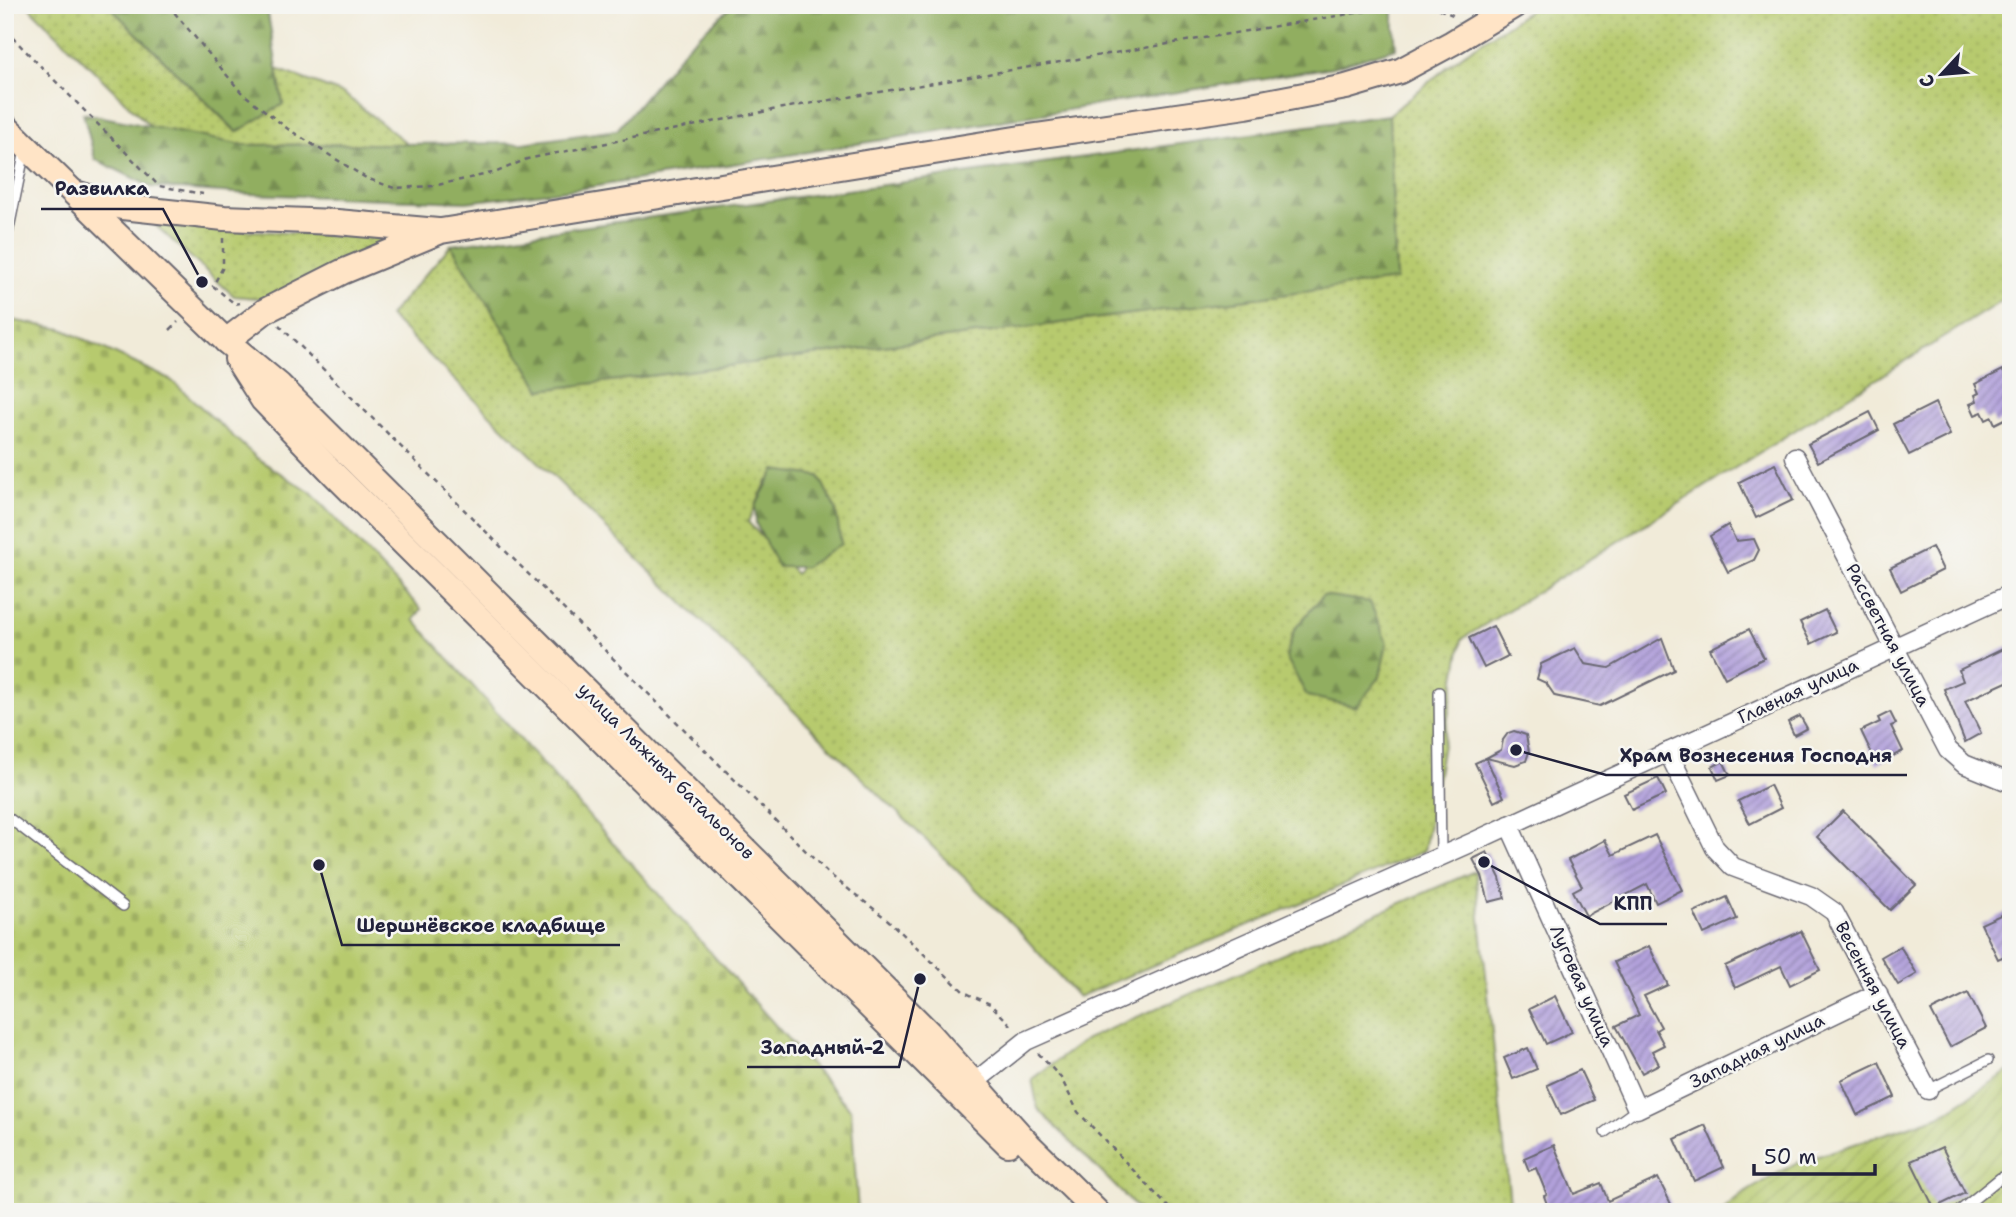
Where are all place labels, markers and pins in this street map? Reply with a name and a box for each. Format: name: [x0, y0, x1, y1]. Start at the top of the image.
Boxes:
callout: Развилка: [41, 169, 163, 209]
callout: Храм Вознесения Господня: [1606, 735, 1907, 775]
callout: КПП: [1600, 884, 1667, 924]
callout: Шершнёвское кладбище: [342, 905, 620, 945]
callout: Западный-2: [747, 1027, 899, 1067]

